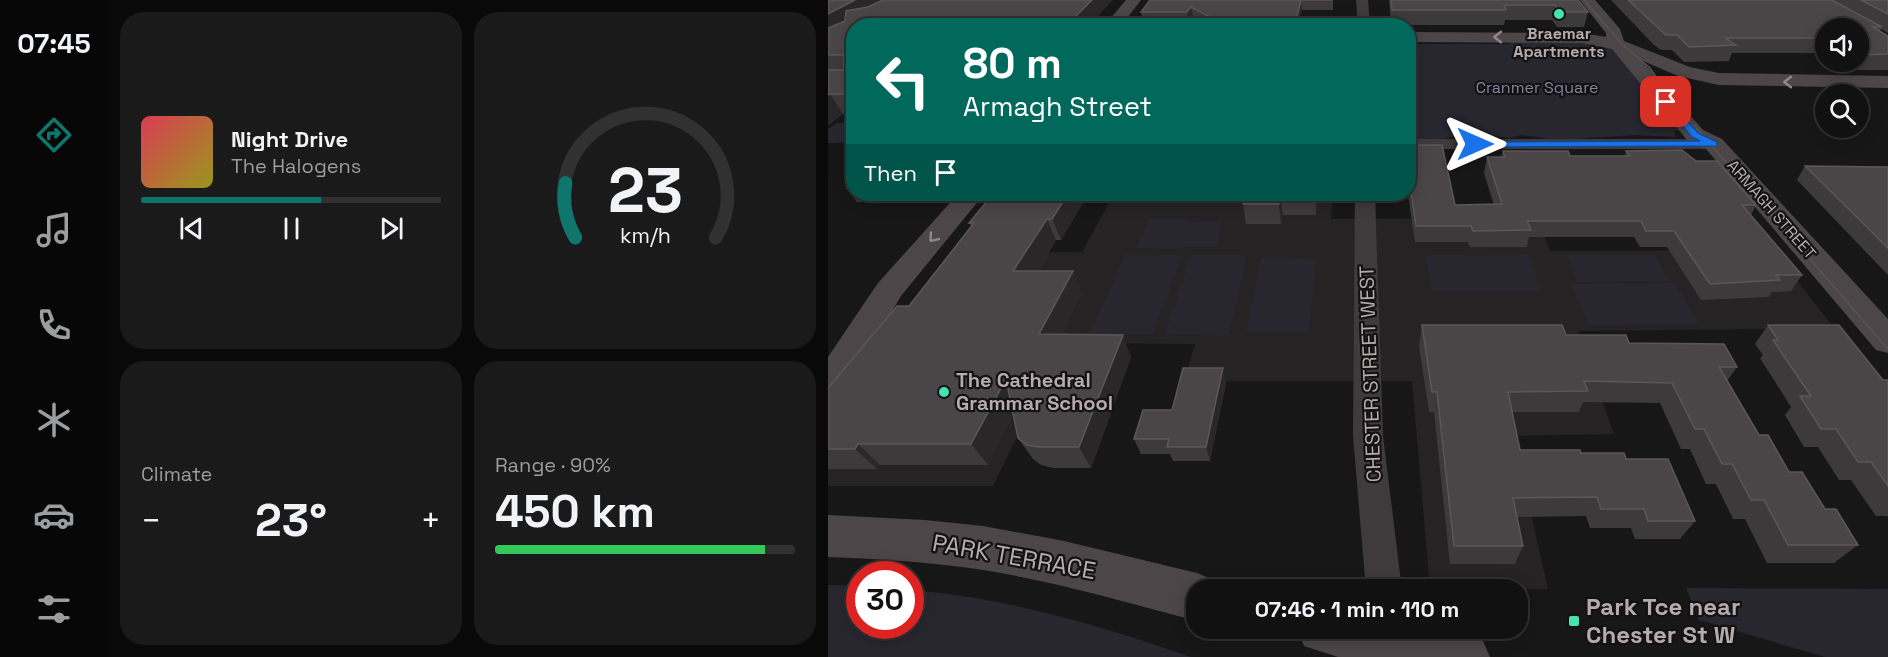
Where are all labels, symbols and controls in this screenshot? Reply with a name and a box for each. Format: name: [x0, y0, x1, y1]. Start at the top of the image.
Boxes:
marker: Braemar Apartments: [1552, 7, 1566, 21]
map controls: [1815, 18, 1869, 138]
button: sound: [1815, 18, 1869, 72]
place label: Braemar Apartments: [1513, 23, 1605, 62]
text: 07:45: [17, 26, 91, 61]
one-way arrow: [1494, 31, 1503, 43]
text: 80 m: [963, 37, 1062, 90]
icon: left: [864, 42, 942, 120]
pin: [1640, 76, 1691, 127]
one-way arrow: [1783, 76, 1792, 88]
park label: Cranmer Square: [1476, 77, 1598, 98]
button: search: [1815, 84, 1869, 138]
icon: arrive: [1649, 85, 1682, 118]
text: Armagh Street: [963, 89, 1152, 124]
position arrow: [1443, 112, 1507, 176]
icon: directions: [33, 114, 75, 156]
text: Night Drive: [231, 125, 348, 153]
text: 23: [607, 151, 682, 230]
text: The Halogens: [231, 153, 361, 179]
street label: ARMAGH STREET: [1723, 155, 1821, 264]
icon: arrive: [929, 156, 962, 189]
text: Then: [864, 159, 917, 187]
icon: music: [33, 209, 75, 251]
icon: previous: [175, 212, 208, 245]
icon: pause: [275, 212, 308, 245]
icon: next: [375, 212, 408, 245]
text: km/h: [619, 222, 671, 249]
one-way arrow: [929, 231, 940, 242]
street label: CHESTER STREET WEST: [1353, 265, 1387, 483]
icon: phone: [33, 304, 75, 346]
place label: The Cathedral Grammar School: [956, 367, 1113, 416]
marker: The Cathedral Grammar School: [937, 385, 951, 399]
icon: climate: [33, 399, 75, 441]
text: Range · 90%: [495, 452, 611, 478]
text: Climate: [141, 461, 212, 487]
text: 450 km: [495, 483, 655, 540]
text: 23°: [255, 492, 327, 549]
icon: car: [33, 494, 75, 536]
text: −: [141, 500, 161, 542]
text: +: [421, 500, 441, 542]
street label: PARK TERRACE: [930, 527, 1098, 586]
speed limit sign: 30: [846, 561, 924, 639]
icon: filters: [33, 588, 75, 630]
place label: Park Tce near Chester St W: [1586, 591, 1740, 650]
text: 07:46 · 1 min · 110 m: [1255, 595, 1459, 623]
marker: Park Tce near Chester St W: [1567, 614, 1581, 628]

